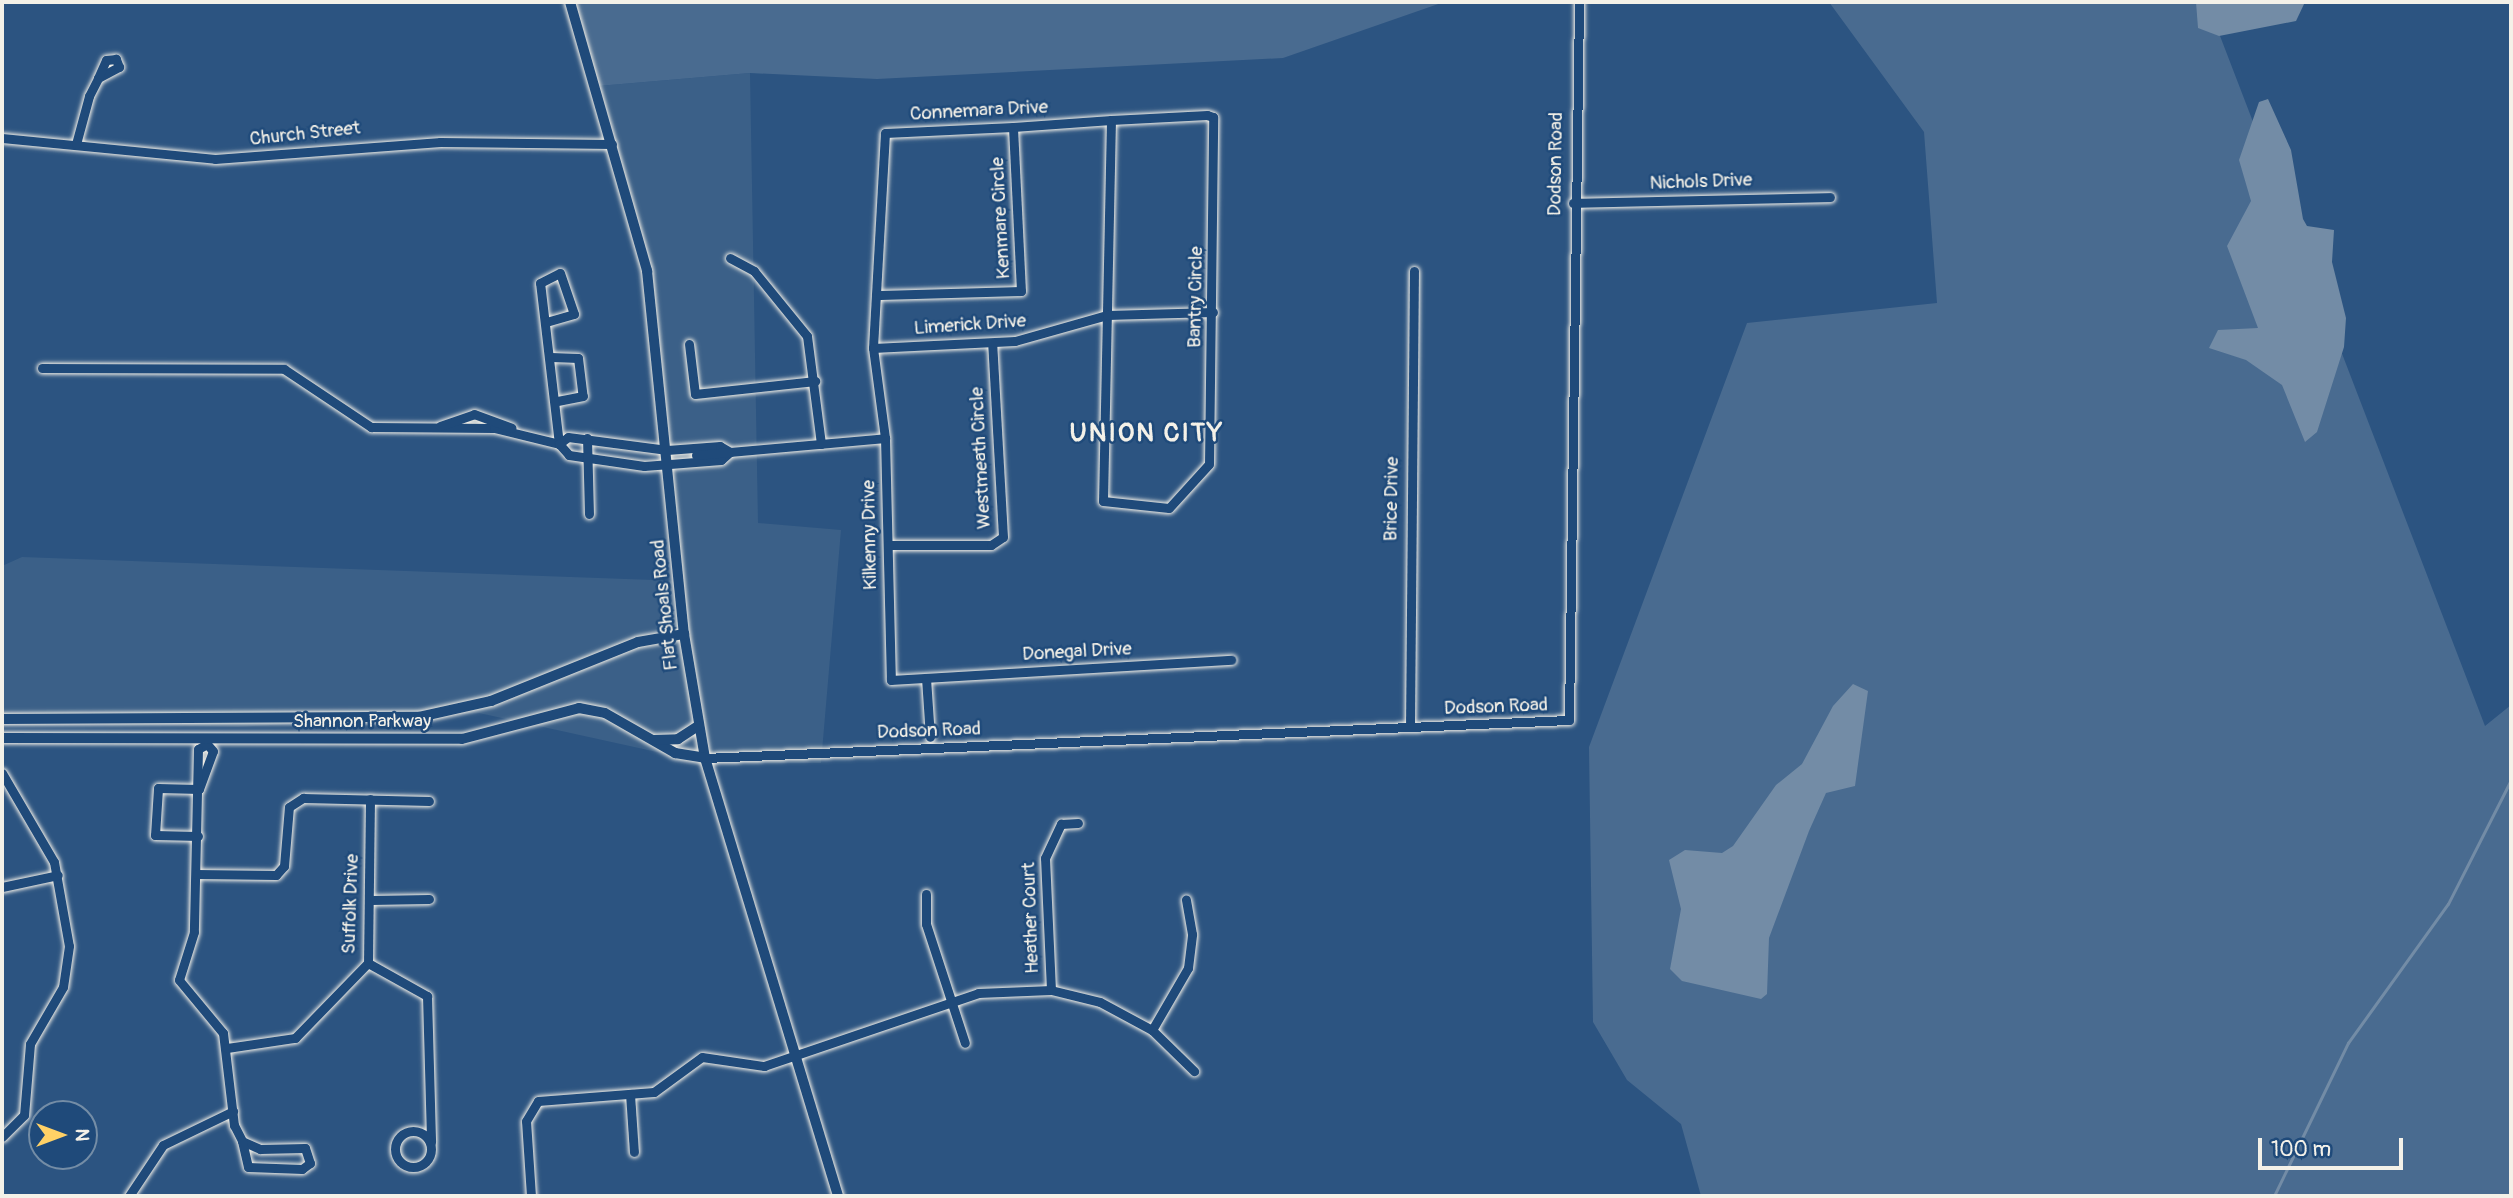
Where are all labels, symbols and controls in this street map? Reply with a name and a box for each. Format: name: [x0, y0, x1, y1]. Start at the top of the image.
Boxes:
street label: Connemara Drive: [909, 96, 1049, 126]
street label: Dodson Road: [1544, 112, 1568, 216]
street label: Church Street: [249, 117, 361, 151]
street label: Kenmare Circle: [986, 156, 1016, 280]
street label: Nichols Drive: [1649, 169, 1753, 195]
street label: Bantry Circle: [1184, 246, 1208, 348]
street label: Limerick Drive: [913, 310, 1027, 340]
street label: Westmeath Circle: [966, 386, 996, 530]
district label: UNION CITY: [1071, 418, 1223, 450]
street label: Brice Drive: [1380, 456, 1404, 542]
street label: Kilkenny Drive: [858, 480, 882, 590]
street label: Flat Shoals Road: [647, 538, 683, 672]
street label: Donegal Drive: [1022, 638, 1132, 666]
street label: Dodson Road: [1444, 694, 1548, 720]
street label: Shannon Parkway: [293, 711, 431, 733]
street label: Dodson Road: [877, 718, 981, 744]
street label: Suffolk Drive: [338, 853, 364, 955]
street label: Heather Court: [1018, 862, 1044, 974]
north arrow: [28, 1100, 98, 1170]
scale bar: [2261, 1124, 2406, 1168]
text: N: [70, 1129, 94, 1141]
text: 100 m: [2271, 1136, 2331, 1163]

